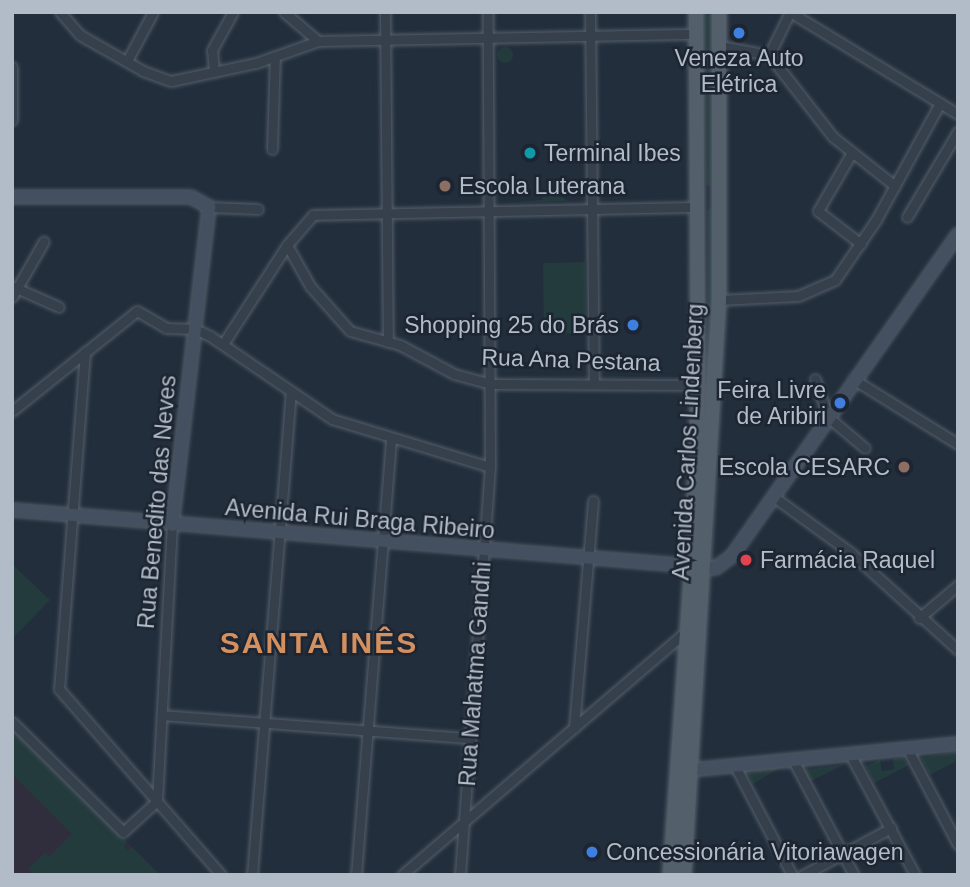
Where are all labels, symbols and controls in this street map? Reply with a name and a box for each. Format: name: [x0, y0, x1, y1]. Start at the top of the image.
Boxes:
marker: Veneza Auto Elétrica: [731, 25, 747, 41]
place label: Veneza Auto Elétrica: [674, 44, 804, 98]
place label: Terminal Ibes: [544, 139, 681, 167]
marker: Terminal Ibes: [522, 145, 538, 161]
place label: Escola Luterana: [459, 172, 625, 200]
marker: Escola Luterana: [437, 178, 453, 194]
street label: Avenida Carlos Lindenberg: [667, 303, 709, 581]
place label: Shopping 25 do Brás: [404, 311, 619, 339]
marker: Shopping 25 do Brás: [625, 317, 641, 333]
street label: Rua Ana Pestana: [480, 343, 662, 377]
street label: Rua Benedito das Neves: [132, 374, 182, 630]
place label: Feira Livre de Aribiri: [717, 376, 826, 430]
marker: Feira Livre de Aribiri: [832, 395, 848, 411]
place label: Escola CESARC: [719, 453, 890, 481]
marker: Escola CESARC: [896, 459, 912, 475]
street label: Avenida Rui Braga Ribeiro: [224, 493, 496, 545]
place label: Farmácia Raquel: [760, 546, 935, 574]
marker: Farmácia Raquel: [738, 552, 754, 568]
street label: Rua Mahatma Gandhi: [453, 561, 497, 787]
district label: SANTA INÊS: [221, 625, 417, 661]
place label: Concessionária Vitoriawagen: [606, 838, 903, 866]
marker: Concessionária Vitoriawagen: [584, 844, 600, 860]

